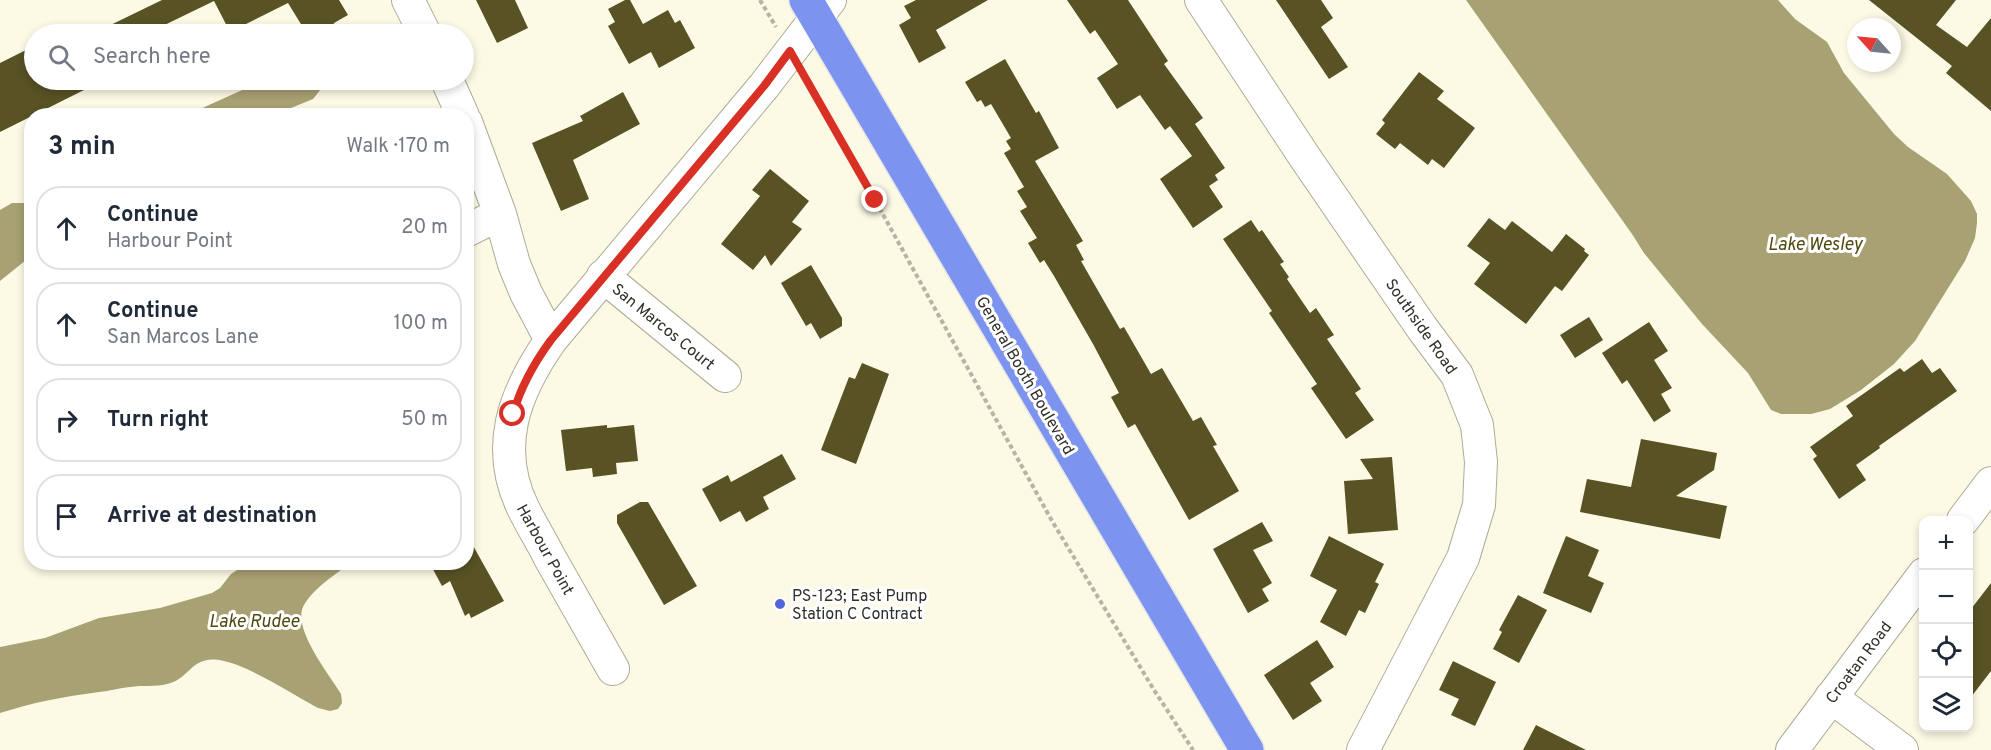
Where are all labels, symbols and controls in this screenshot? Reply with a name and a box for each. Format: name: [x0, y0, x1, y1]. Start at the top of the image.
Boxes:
north arrow: [1847, 18, 1901, 72]
search box: [24, 24, 474, 90]
icon: search: [45, 41, 78, 74]
text: Search here: [93, 44, 211, 71]
text: 3 min: [48, 131, 116, 164]
text: Walk · 170 m: [346, 134, 450, 160]
route end: [861, 186, 887, 212]
text: Continue: [107, 202, 198, 229]
icon: ahead: [50, 212, 83, 245]
text: 20 m: [401, 215, 448, 241]
text: Harbour Point: [107, 229, 233, 255]
water label: Lake Wesley: [1768, 234, 1864, 257]
street label: Southside Road: [1380, 276, 1461, 379]
street label: San Marcos Court: [607, 280, 718, 375]
street label: General Booth Boulevard: [971, 293, 1078, 459]
text: Continue: [107, 298, 198, 325]
icon: ahead: [50, 308, 83, 341]
text: 100 m: [393, 311, 448, 337]
text: San Marcos Lane: [107, 325, 259, 351]
route start: [499, 400, 525, 426]
icon: right: [50, 404, 83, 437]
text: Turn right: [107, 407, 209, 434]
text: 50 m: [401, 407, 448, 433]
icon: arrive: [50, 500, 83, 533]
street label: Harbour Point: [511, 501, 577, 599]
text: Arrive at destination: [107, 503, 317, 530]
map controls: [1919, 516, 1973, 732]
button: +: [1919, 516, 1973, 570]
button: −: [1919, 570, 1973, 624]
place label: PS-123; East Pump Station C Contract: [792, 587, 927, 625]
marker: PS-123; East Pump Station C Contract: [773, 597, 787, 611]
water label: Lake Rudee: [209, 611, 300, 634]
street label: Croatan Road: [1822, 618, 1897, 708]
button: locate: [1919, 624, 1973, 678]
button: layers: [1919, 678, 1973, 732]

